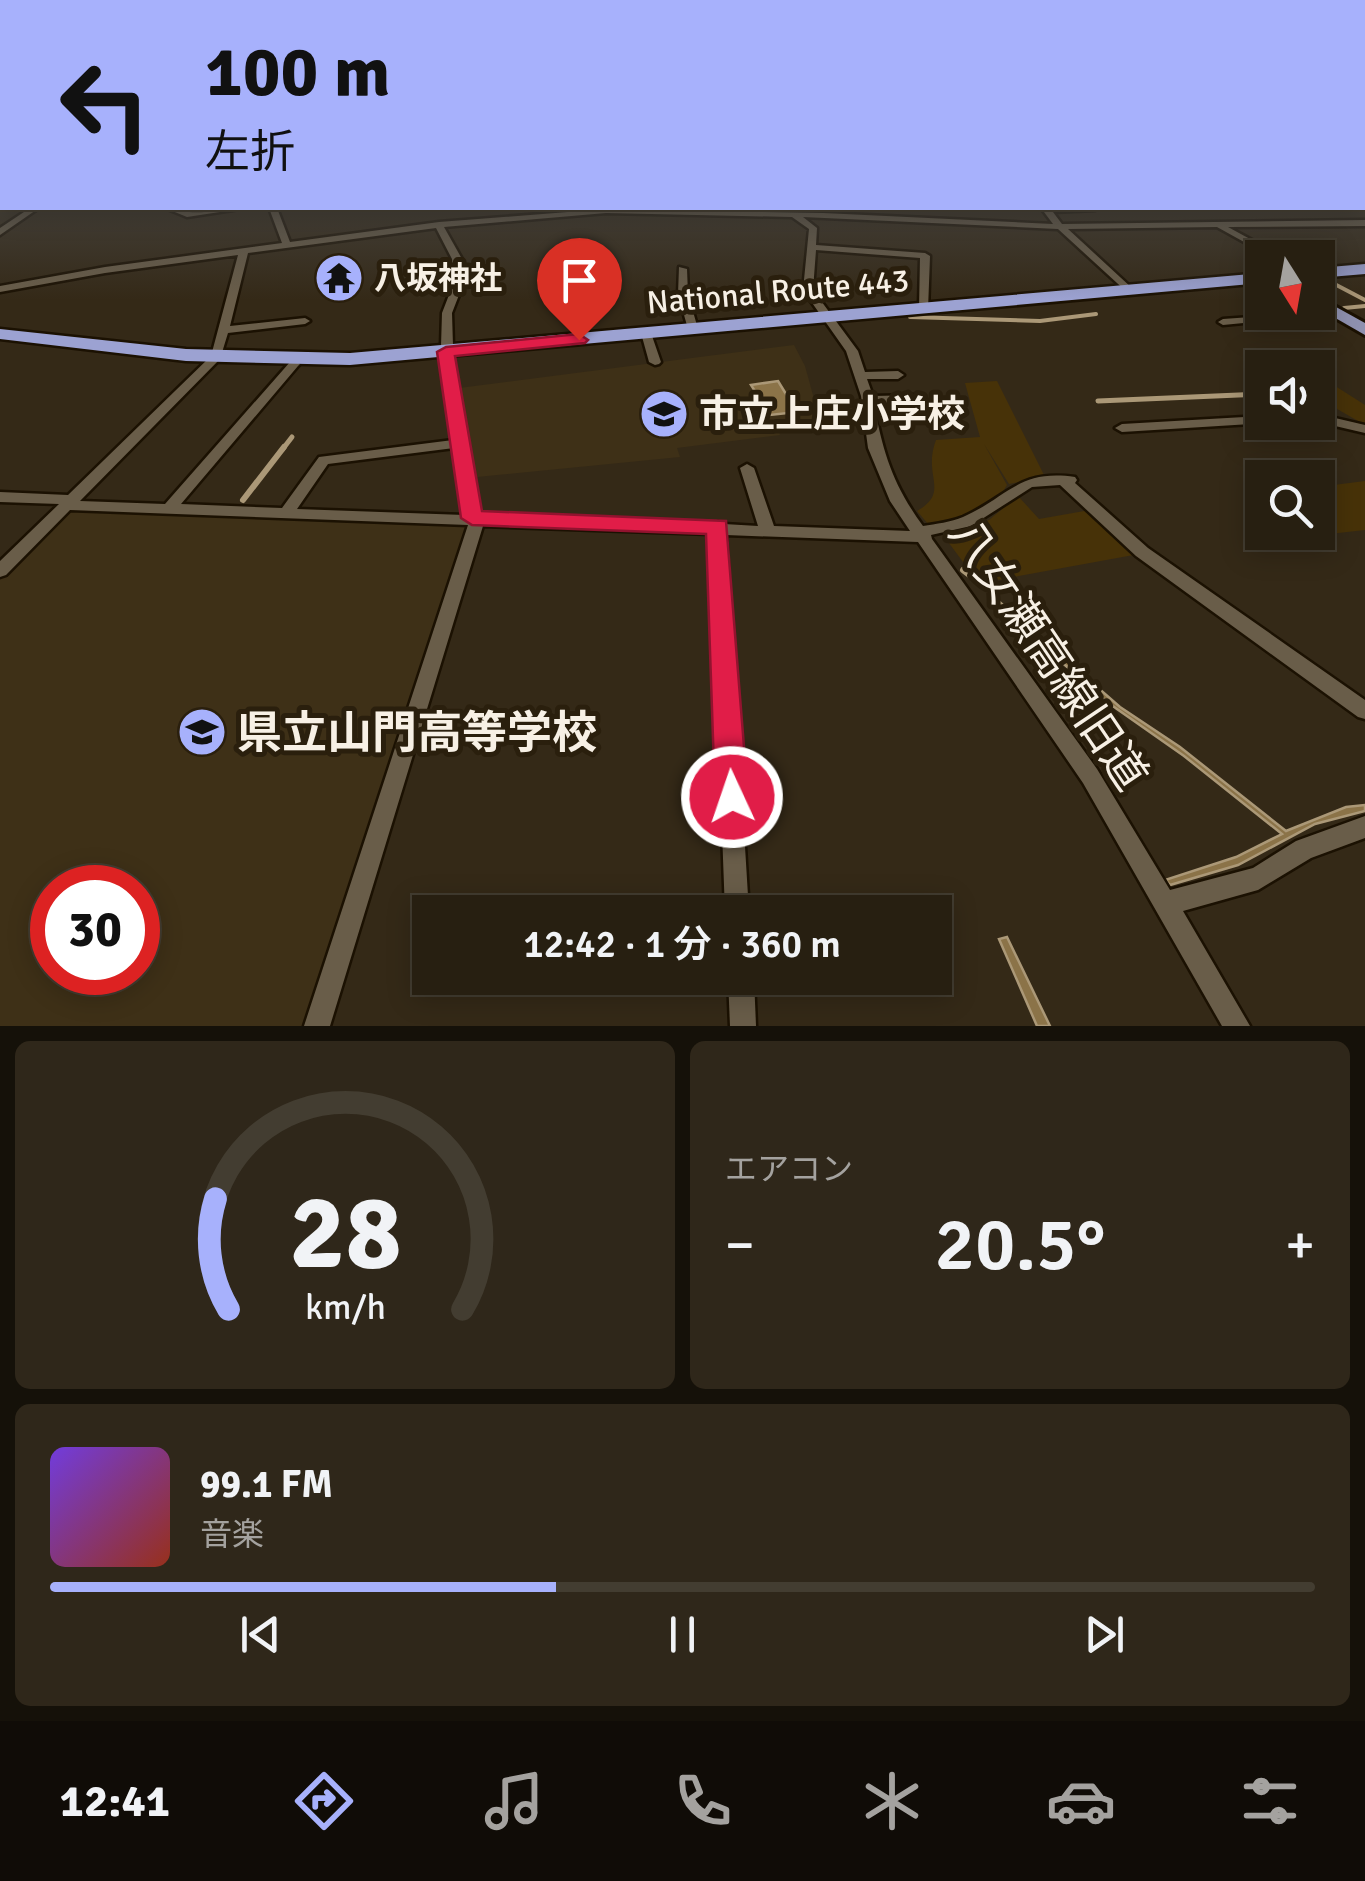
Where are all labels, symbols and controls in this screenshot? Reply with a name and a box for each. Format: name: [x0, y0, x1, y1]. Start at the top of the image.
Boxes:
text: 100 m: [205, 29, 390, 115]
icon: left: [40, 40, 170, 170]
text: 左折: [205, 125, 295, 180]
pin: [537, 238, 622, 341]
north arrow: [1245, 240, 1335, 330]
map controls: [1245, 240, 1335, 550]
temple icon: 八坂神社: [313, 252, 365, 304]
icon: arrive: [552, 253, 607, 308]
place label: 八坂神社: [374, 259, 502, 298]
street label: National Route 443: [645, 261, 911, 322]
button: sound: [1245, 350, 1335, 440]
school or university icon: 市立上庄小学校: [638, 388, 690, 440]
place label: 市立上庄小学校: [699, 391, 965, 438]
button: search: [1245, 460, 1335, 550]
street label: 八女瀬高線旧道: [937, 509, 1159, 801]
school or university icon: 県立山門高等学校: [176, 706, 228, 758]
place label: 県立山門高等学校: [237, 706, 597, 761]
position arrow: [680, 745, 784, 849]
speed limit sign: 30: [30, 865, 160, 995]
text: 12:42 · 1 分 · 360 m: [523, 921, 841, 968]
text: エアコン: [725, 1150, 853, 1189]
text: 28: [289, 1169, 401, 1297]
text: 20.5°: [934, 1198, 1106, 1291]
text: −: [725, 1211, 755, 1279]
text: +: [1285, 1211, 1315, 1279]
text: km/h: [305, 1285, 385, 1329]
text: 99.1 FM: [200, 1461, 333, 1508]
text: 音楽: [200, 1515, 264, 1554]
icon: previous: [233, 1607, 288, 1662]
icon: pause: [655, 1607, 710, 1662]
icon: next: [1077, 1607, 1132, 1662]
icon: directions: [289, 1766, 359, 1836]
icon: music: [479, 1766, 549, 1836]
icon: phone: [668, 1766, 738, 1836]
icon: climate: [857, 1766, 927, 1836]
icon: car: [1046, 1766, 1116, 1836]
icon: filters: [1235, 1766, 1305, 1836]
text: 12:41: [60, 1774, 170, 1829]

